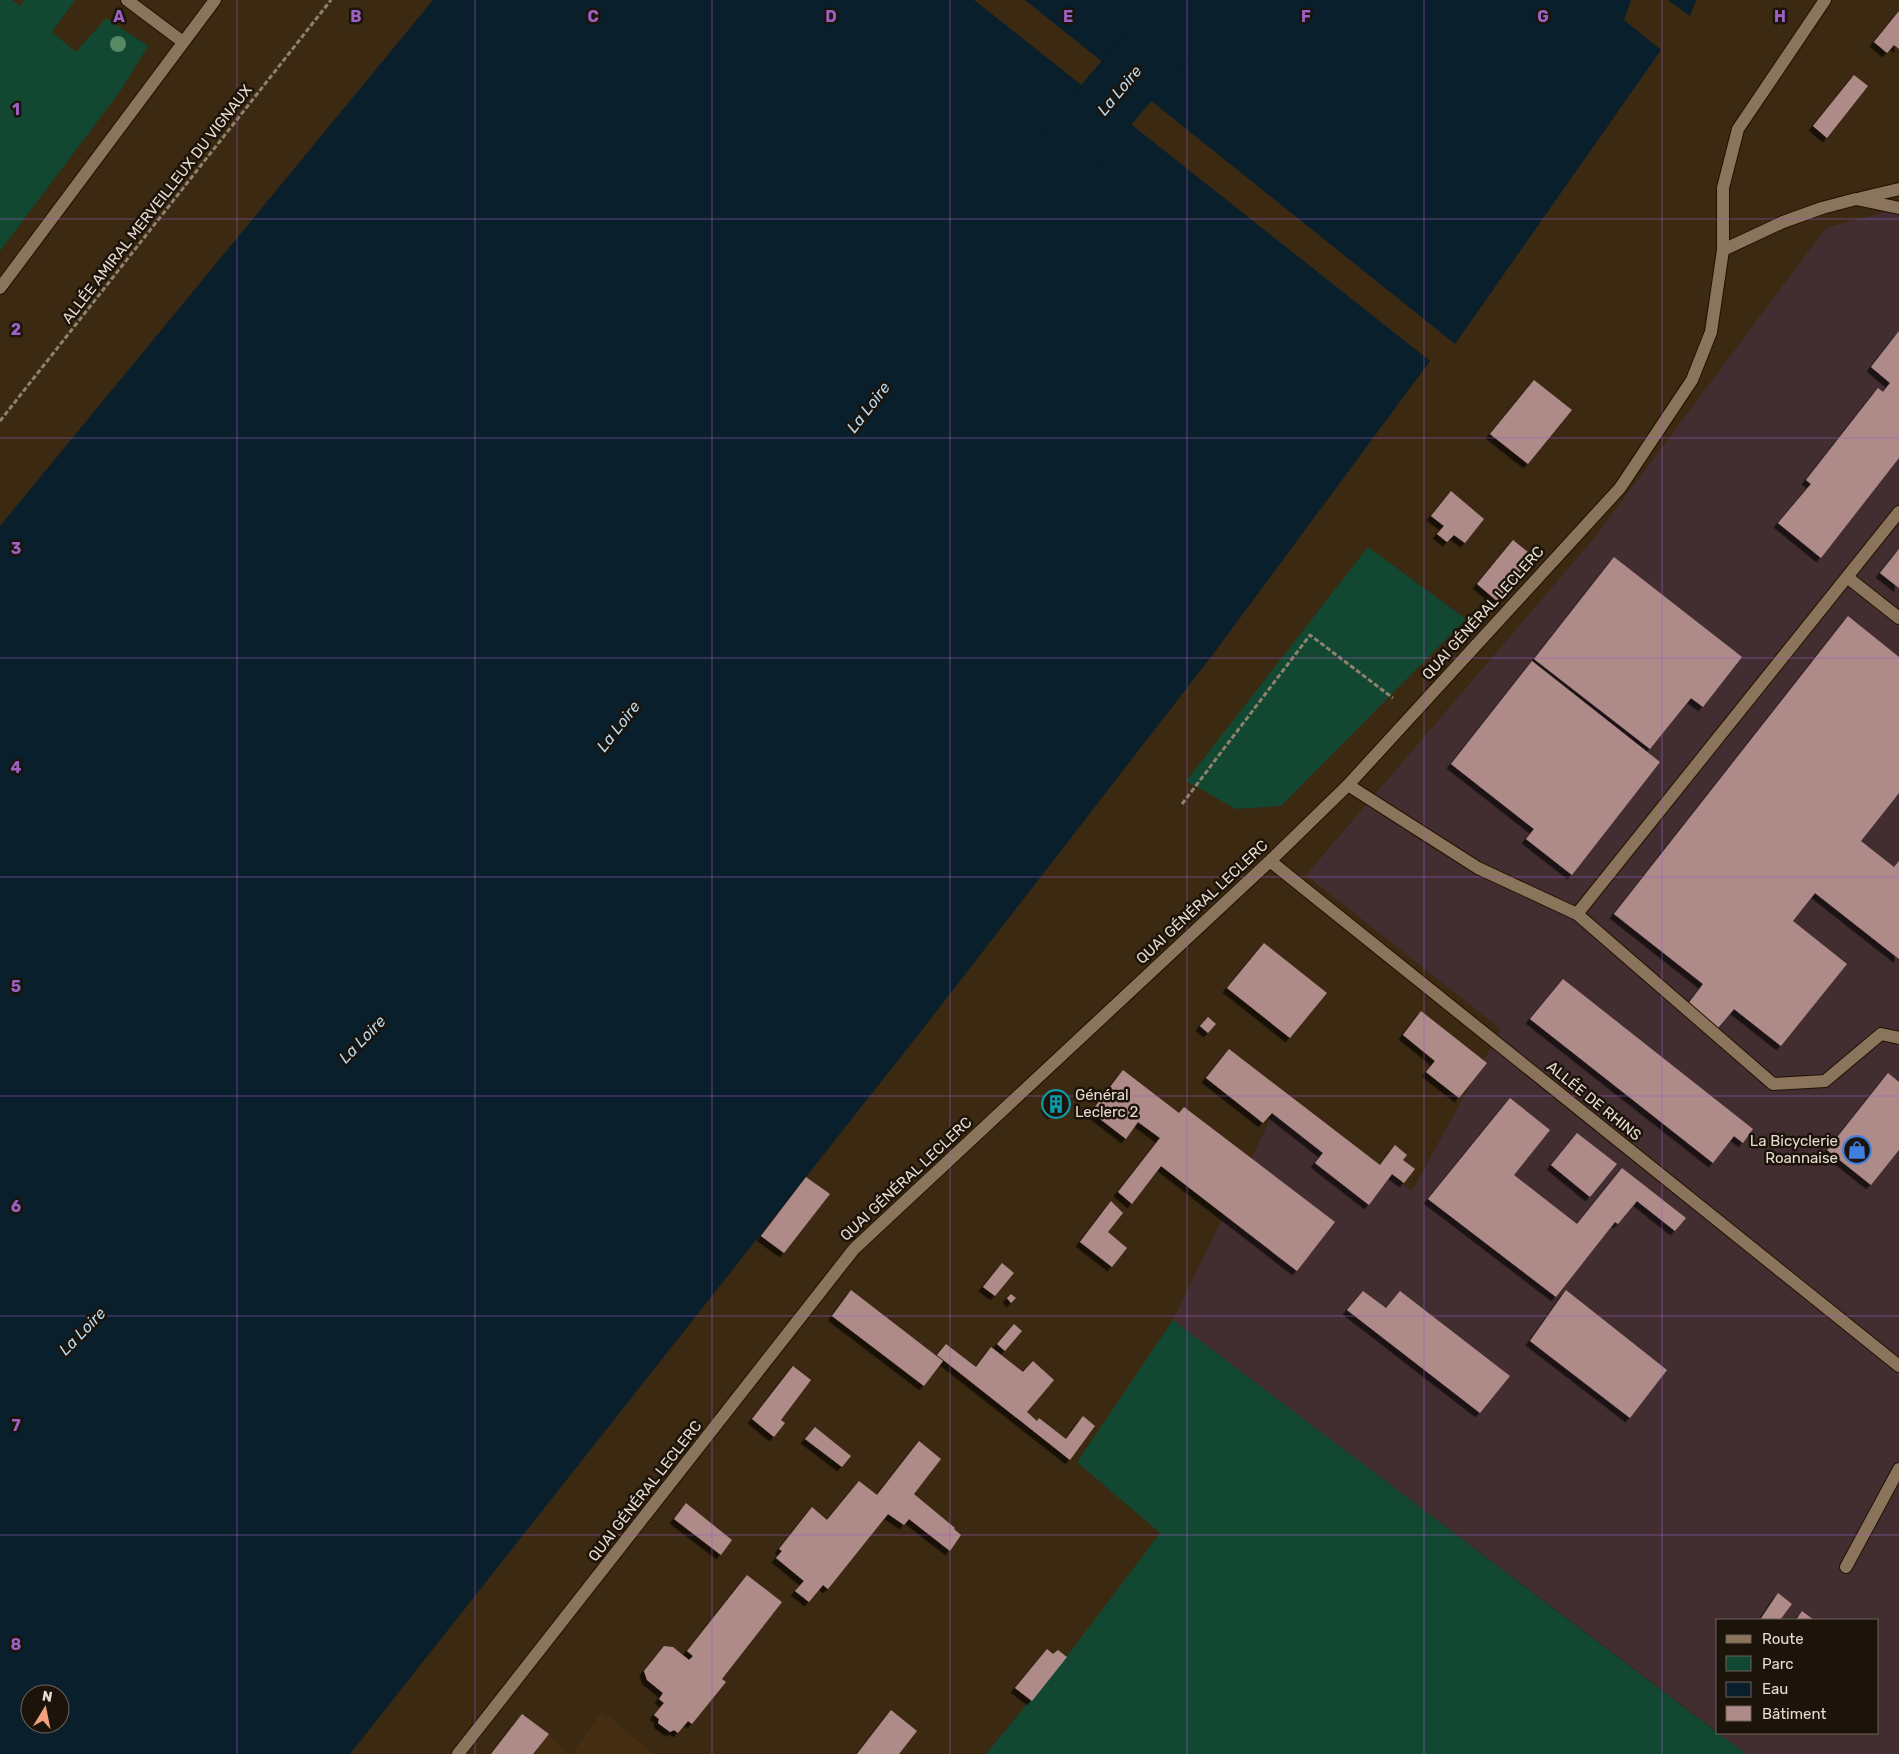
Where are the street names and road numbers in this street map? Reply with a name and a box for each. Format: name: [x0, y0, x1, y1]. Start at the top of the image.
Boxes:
street label: ALLÉE AMIRAL MERVEILLEUX DU VIGNAUX: [58, 81, 256, 327]
street label: QUAI GÉNÉRAL LECLERC: [1418, 543, 1548, 683]
street label: QUAI GÉNÉRAL LECLERC: [1132, 836, 1272, 968]
street label: ALLÉE DE RHINS: [1543, 1057, 1645, 1145]
street label: QUAI GÉNÉRAL LECLERC: [836, 1113, 976, 1245]
street label: QUAI GÉNÉRAL LECLERC: [585, 1417, 705, 1565]

